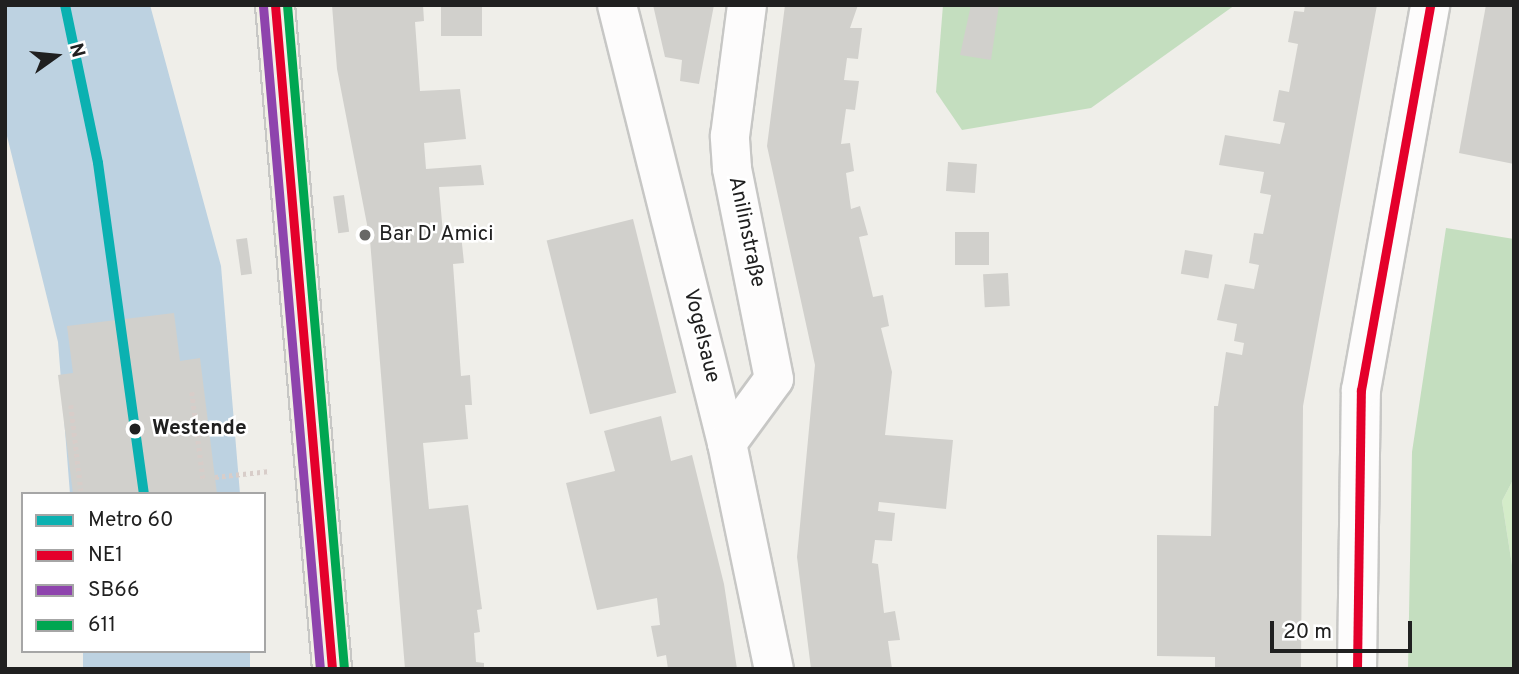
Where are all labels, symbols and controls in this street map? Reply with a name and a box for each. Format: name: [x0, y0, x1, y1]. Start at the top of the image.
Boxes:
north arrow: [21, 21, 91, 91]
text: N: [63, 41, 90, 60]
street label: Anilinstraße: [722, 174, 770, 290]
place label: Bar D' Amici: [379, 222, 494, 248]
marker: Bar D' Amici: [357, 227, 373, 243]
street label: Vogelsaue: [677, 286, 725, 386]
place label: Westende: [152, 416, 247, 442]
marker: Westende: [124, 418, 146, 440]
legend: [21, 492, 266, 653]
text: Metro 60: [88, 507, 173, 534]
text: NE1: [88, 542, 123, 569]
text: SB66: [88, 577, 139, 604]
scale bar: [1274, 608, 1416, 652]
text: 611: [88, 612, 116, 639]
text: 20 m: [1283, 619, 1332, 646]

